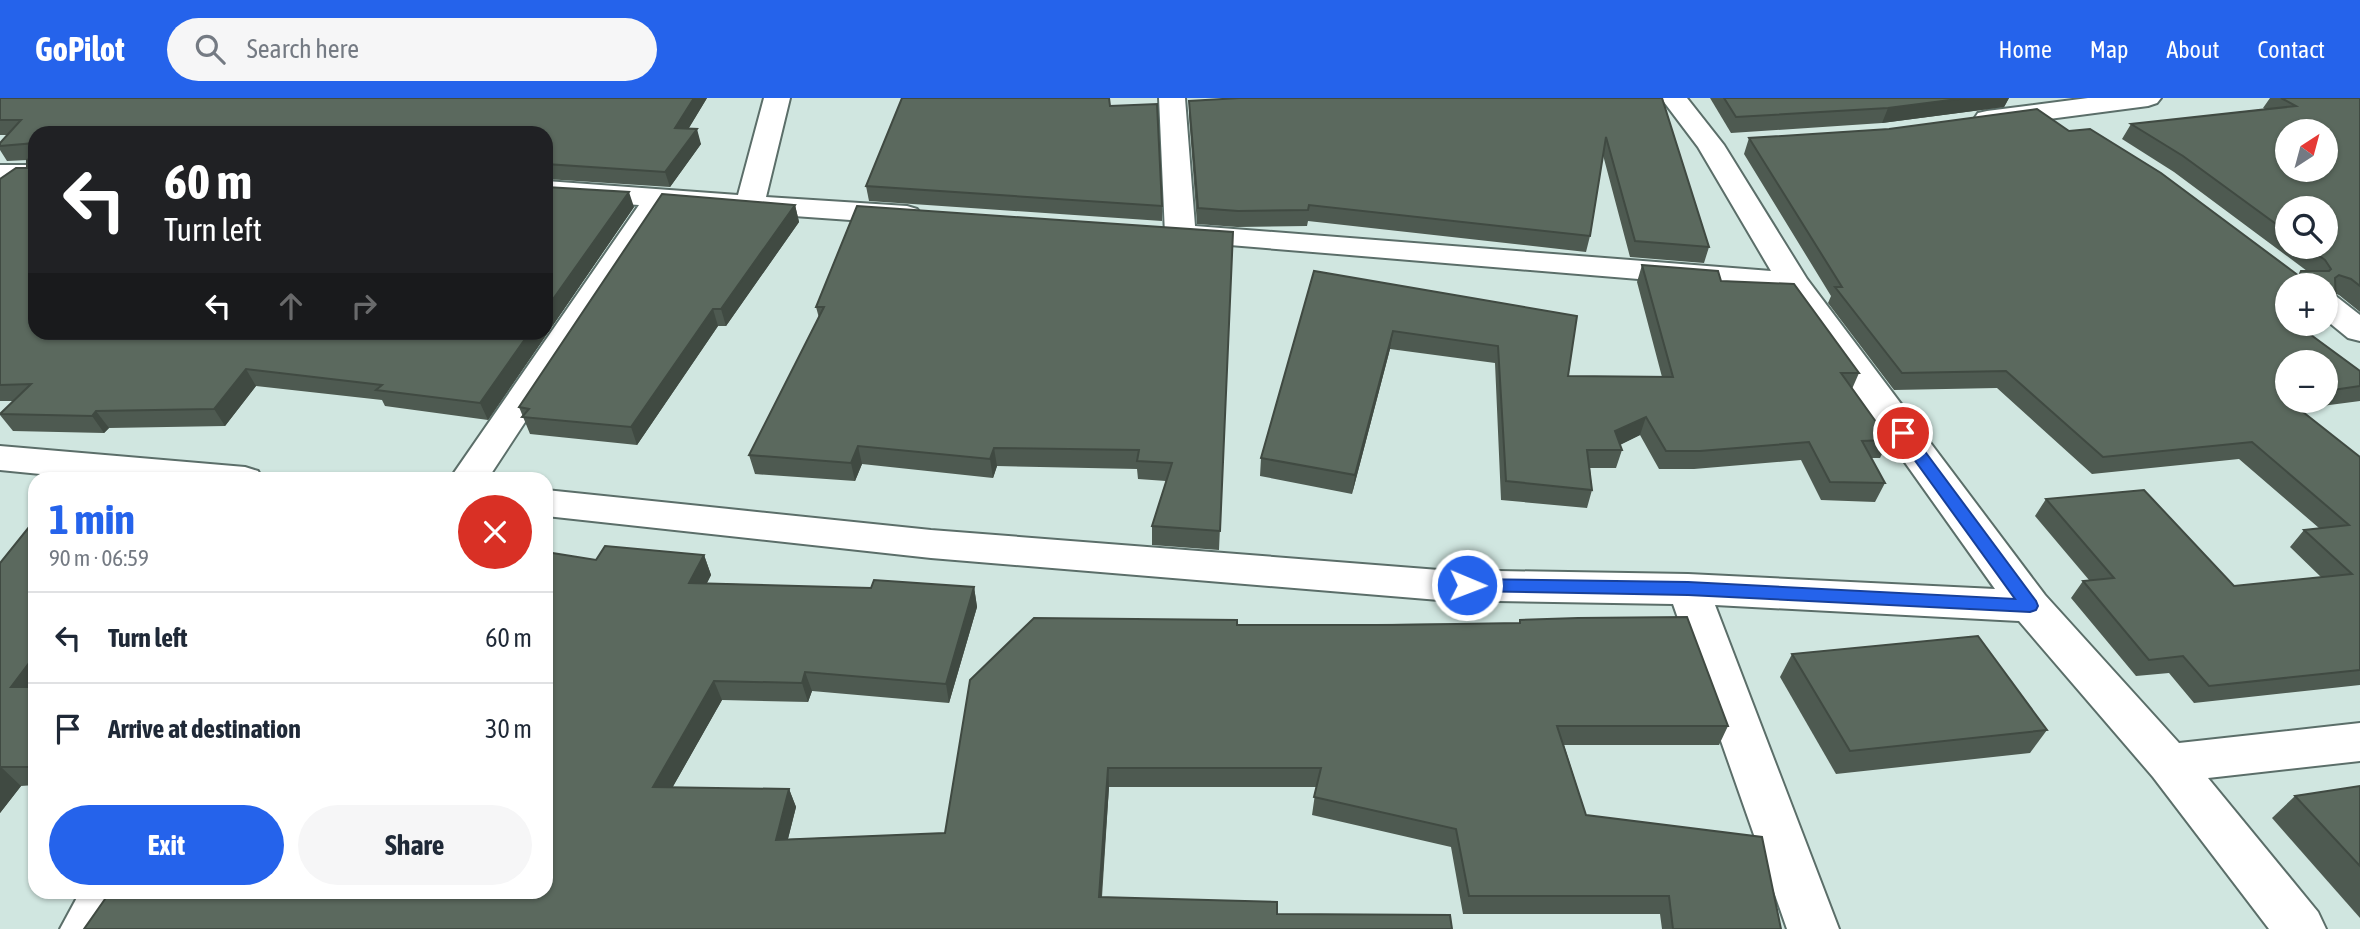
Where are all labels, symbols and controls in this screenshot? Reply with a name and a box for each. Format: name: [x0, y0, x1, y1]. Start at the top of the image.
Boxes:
search box: [167, 18, 657, 81]
text: GoPilot: [35, 30, 125, 68]
icon: search: [191, 30, 229, 68]
text: Search here: [247, 34, 359, 64]
text: Home: [1998, 36, 2052, 63]
text: Map: [2090, 36, 2128, 63]
text: About: [2166, 36, 2219, 63]
text: Contact: [2257, 36, 2325, 63]
north arrow: [2275, 119, 2338, 182]
map controls: [2275, 119, 2338, 413]
text: 60 m: [164, 153, 252, 209]
icon: left: [49, 154, 140, 245]
button: search: [2275, 196, 2338, 259]
text: Turn left: [164, 211, 262, 248]
button: +: [2275, 273, 2338, 336]
icon: left: [199, 287, 237, 325]
icon: ahead: [272, 287, 310, 325]
icon: right: [345, 287, 383, 325]
button: −: [2275, 350, 2338, 413]
pin: [1873, 403, 1933, 463]
icon: arrive: [1884, 414, 1922, 452]
text: 1 min: [49, 495, 135, 543]
button: close: [458, 495, 532, 569]
text: 90 m · 06:59: [49, 545, 149, 571]
position arrow: [1430, 548, 1504, 622]
icon: left: [49, 619, 87, 657]
text: Turn left: [108, 623, 188, 653]
text: 60 m: [485, 623, 532, 653]
icon: arrive: [49, 710, 87, 748]
text: Arrive at destination: [108, 714, 301, 744]
text: 30 m: [485, 714, 532, 744]
button: Exit: [49, 805, 284, 885]
button: Share: [298, 805, 532, 885]

